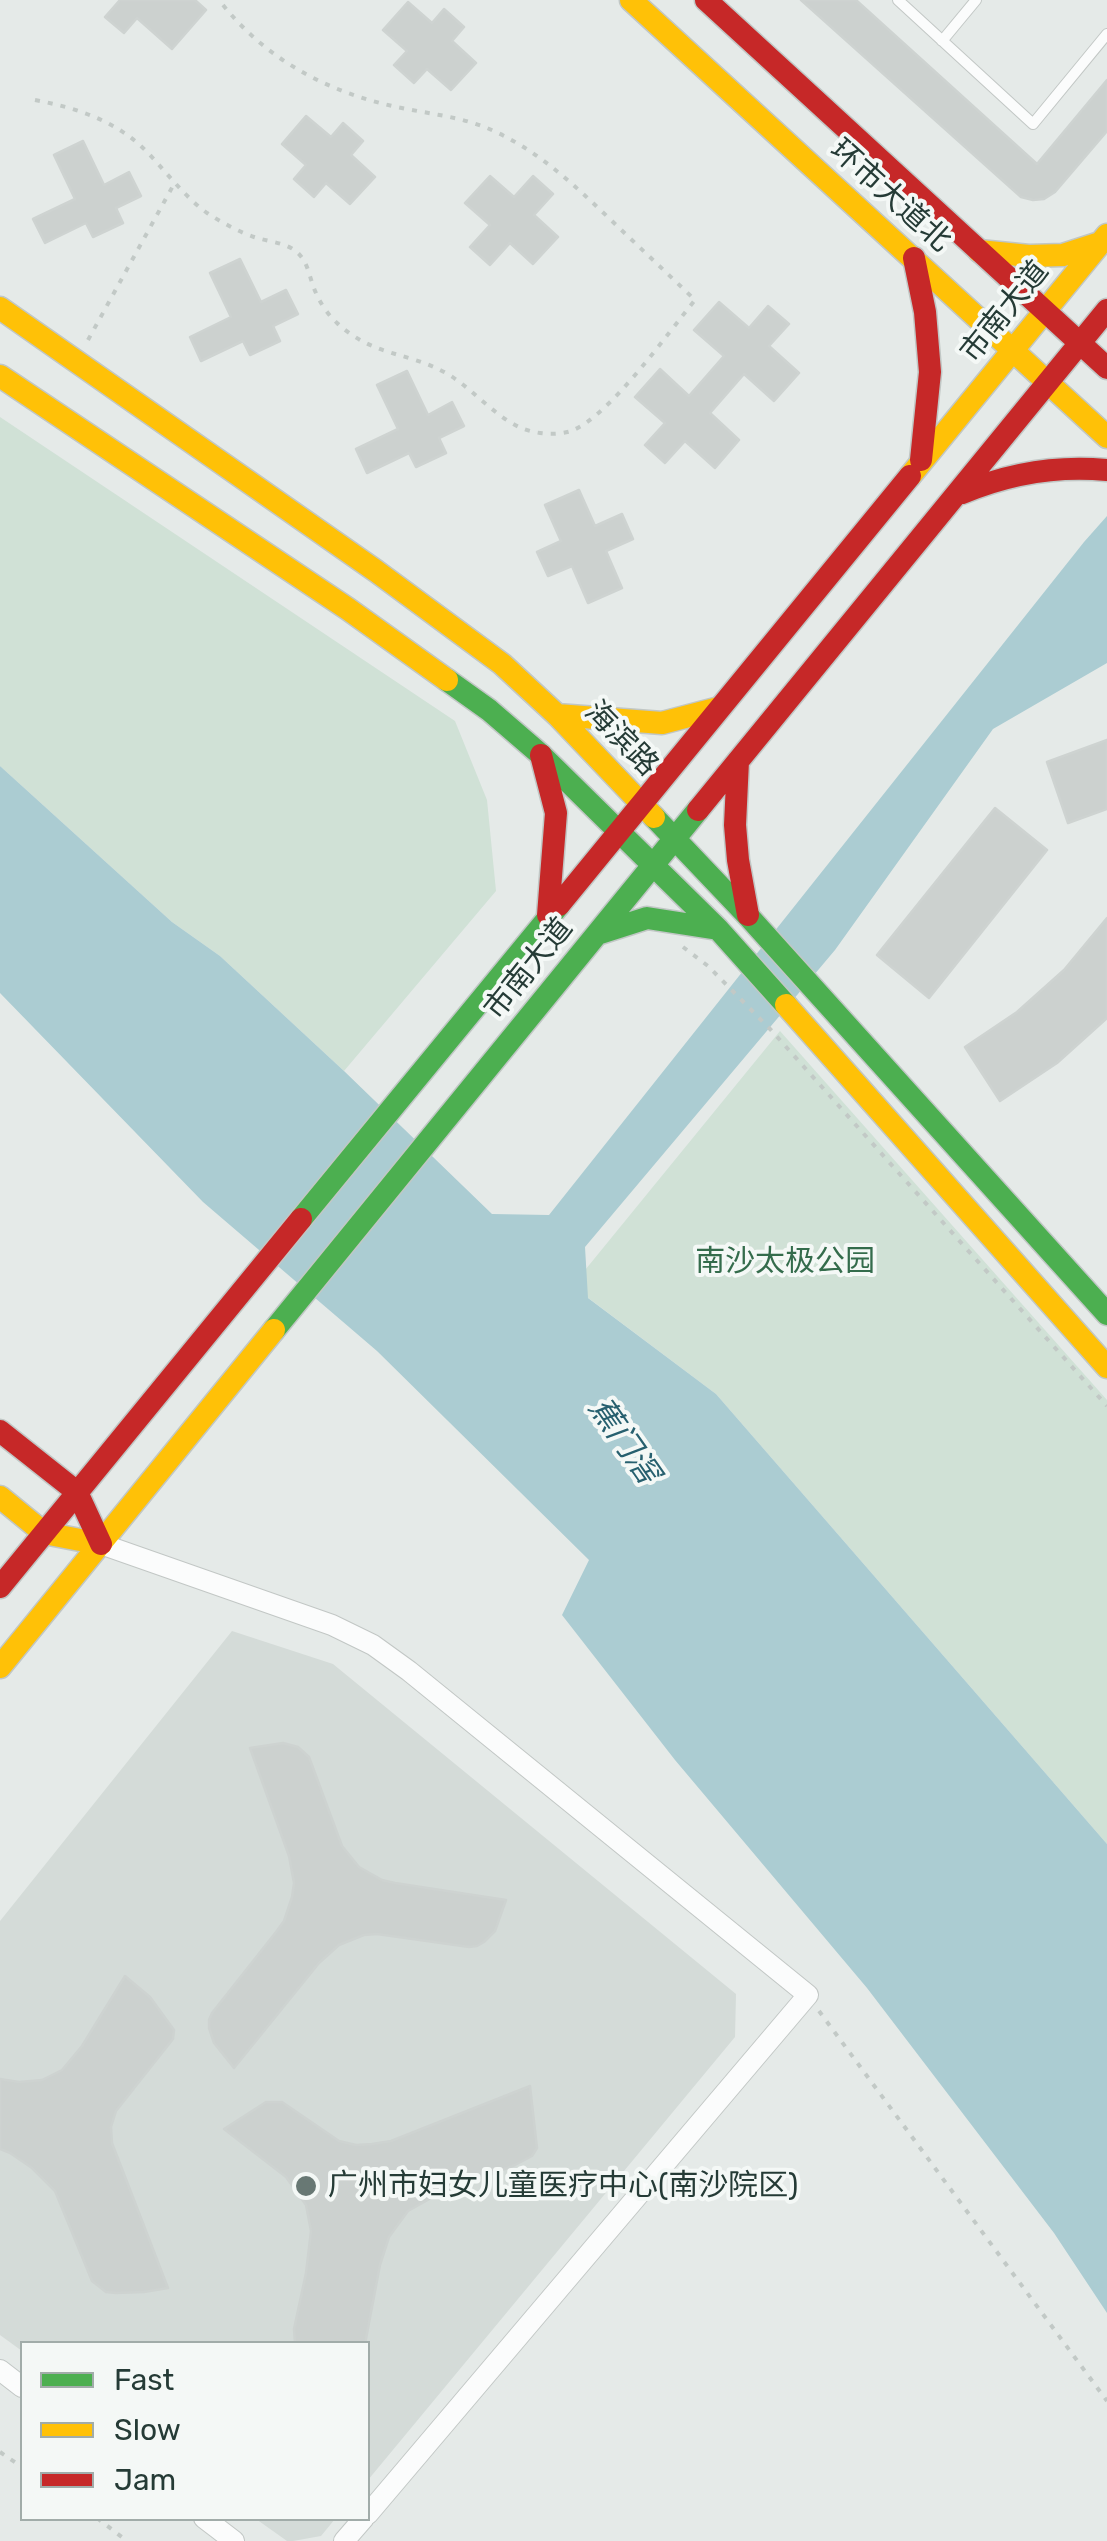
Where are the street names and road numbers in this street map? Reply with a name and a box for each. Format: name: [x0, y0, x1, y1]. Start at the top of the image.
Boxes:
street label: 环市大道北: [822, 132, 958, 260]
street label: 市南大道: [953, 254, 1057, 370]
street label: 海滨路: [577, 694, 665, 784]
street label: 市南大道: [477, 911, 581, 1027]

